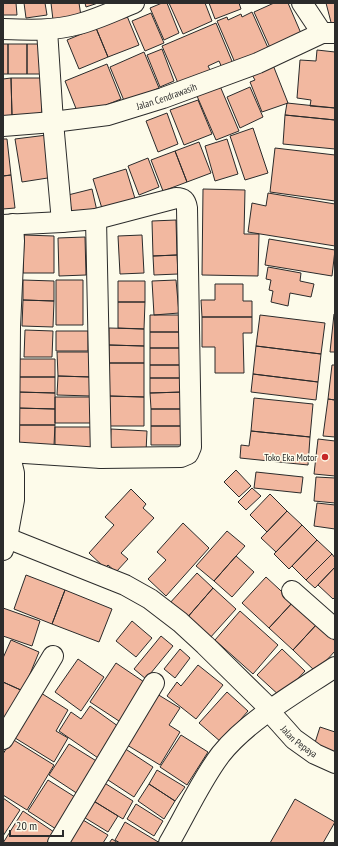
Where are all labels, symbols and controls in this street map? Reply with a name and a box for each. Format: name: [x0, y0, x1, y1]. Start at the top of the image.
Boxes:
street label: Jalan Cendrawasih: [134, 80, 198, 113]
place label: Toko Eka Motor: [264, 451, 317, 464]
marker: Toko Eka Motor: [320, 452, 330, 462]
street label: Jalan Pepaya: [278, 722, 320, 760]
scale bar: [10, 812, 63, 838]
text: 20 m: [16, 818, 37, 833]

